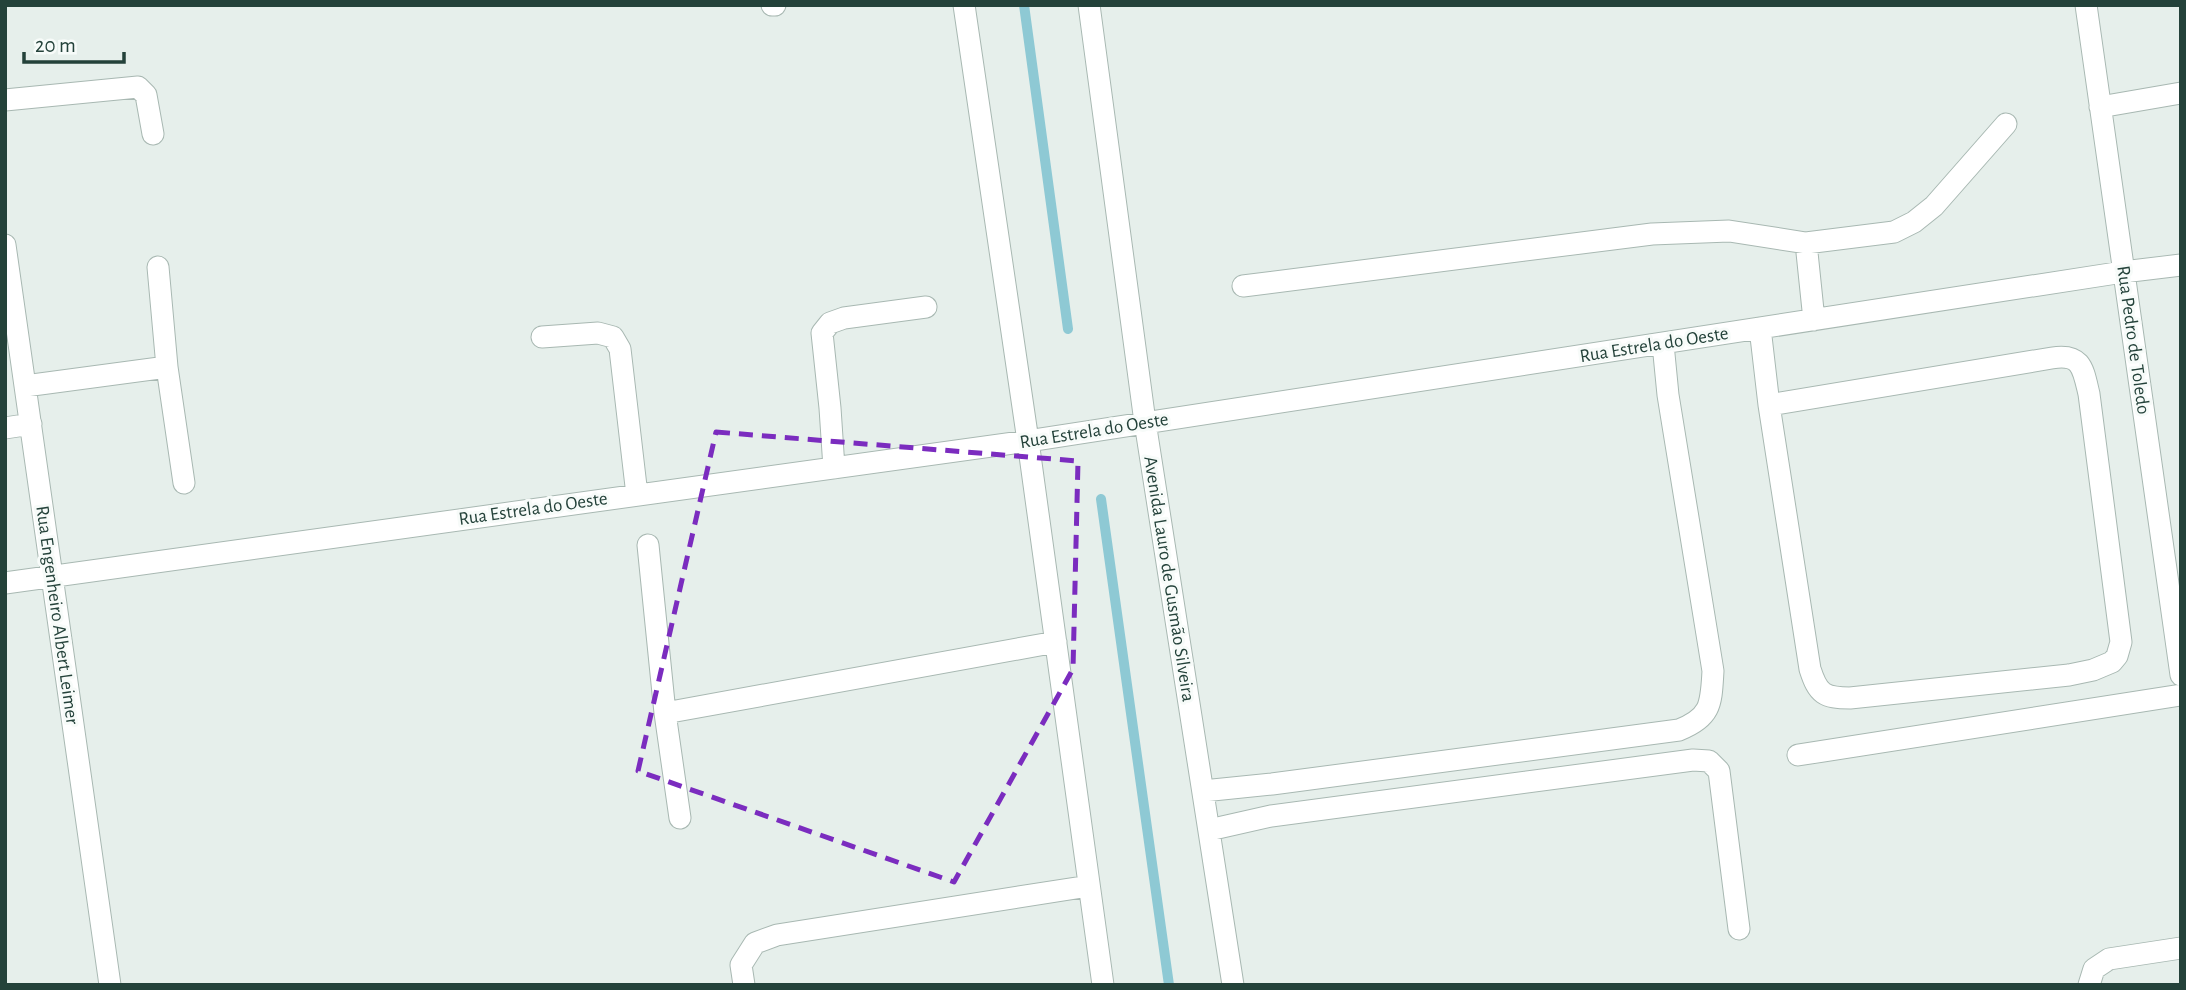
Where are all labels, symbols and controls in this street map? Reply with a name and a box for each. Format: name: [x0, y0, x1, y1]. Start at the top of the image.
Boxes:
scale bar: [24, 21, 124, 65]
text: 20 m: [35, 35, 76, 56]
street label: Rua Pedro de Toledo: [2113, 265, 2153, 415]
street label: Rua Estrela do Oeste: [1578, 324, 1730, 366]
street label: Rua Estrela do Oeste: [1018, 410, 1170, 452]
street label: Avenida Lauro de Gusmão Silveira: [1140, 455, 1198, 703]
street label: Rua Estrela do Oeste: [457, 489, 609, 529]
street label: Rua Engenheiro Albert Leimer: [32, 504, 82, 726]

